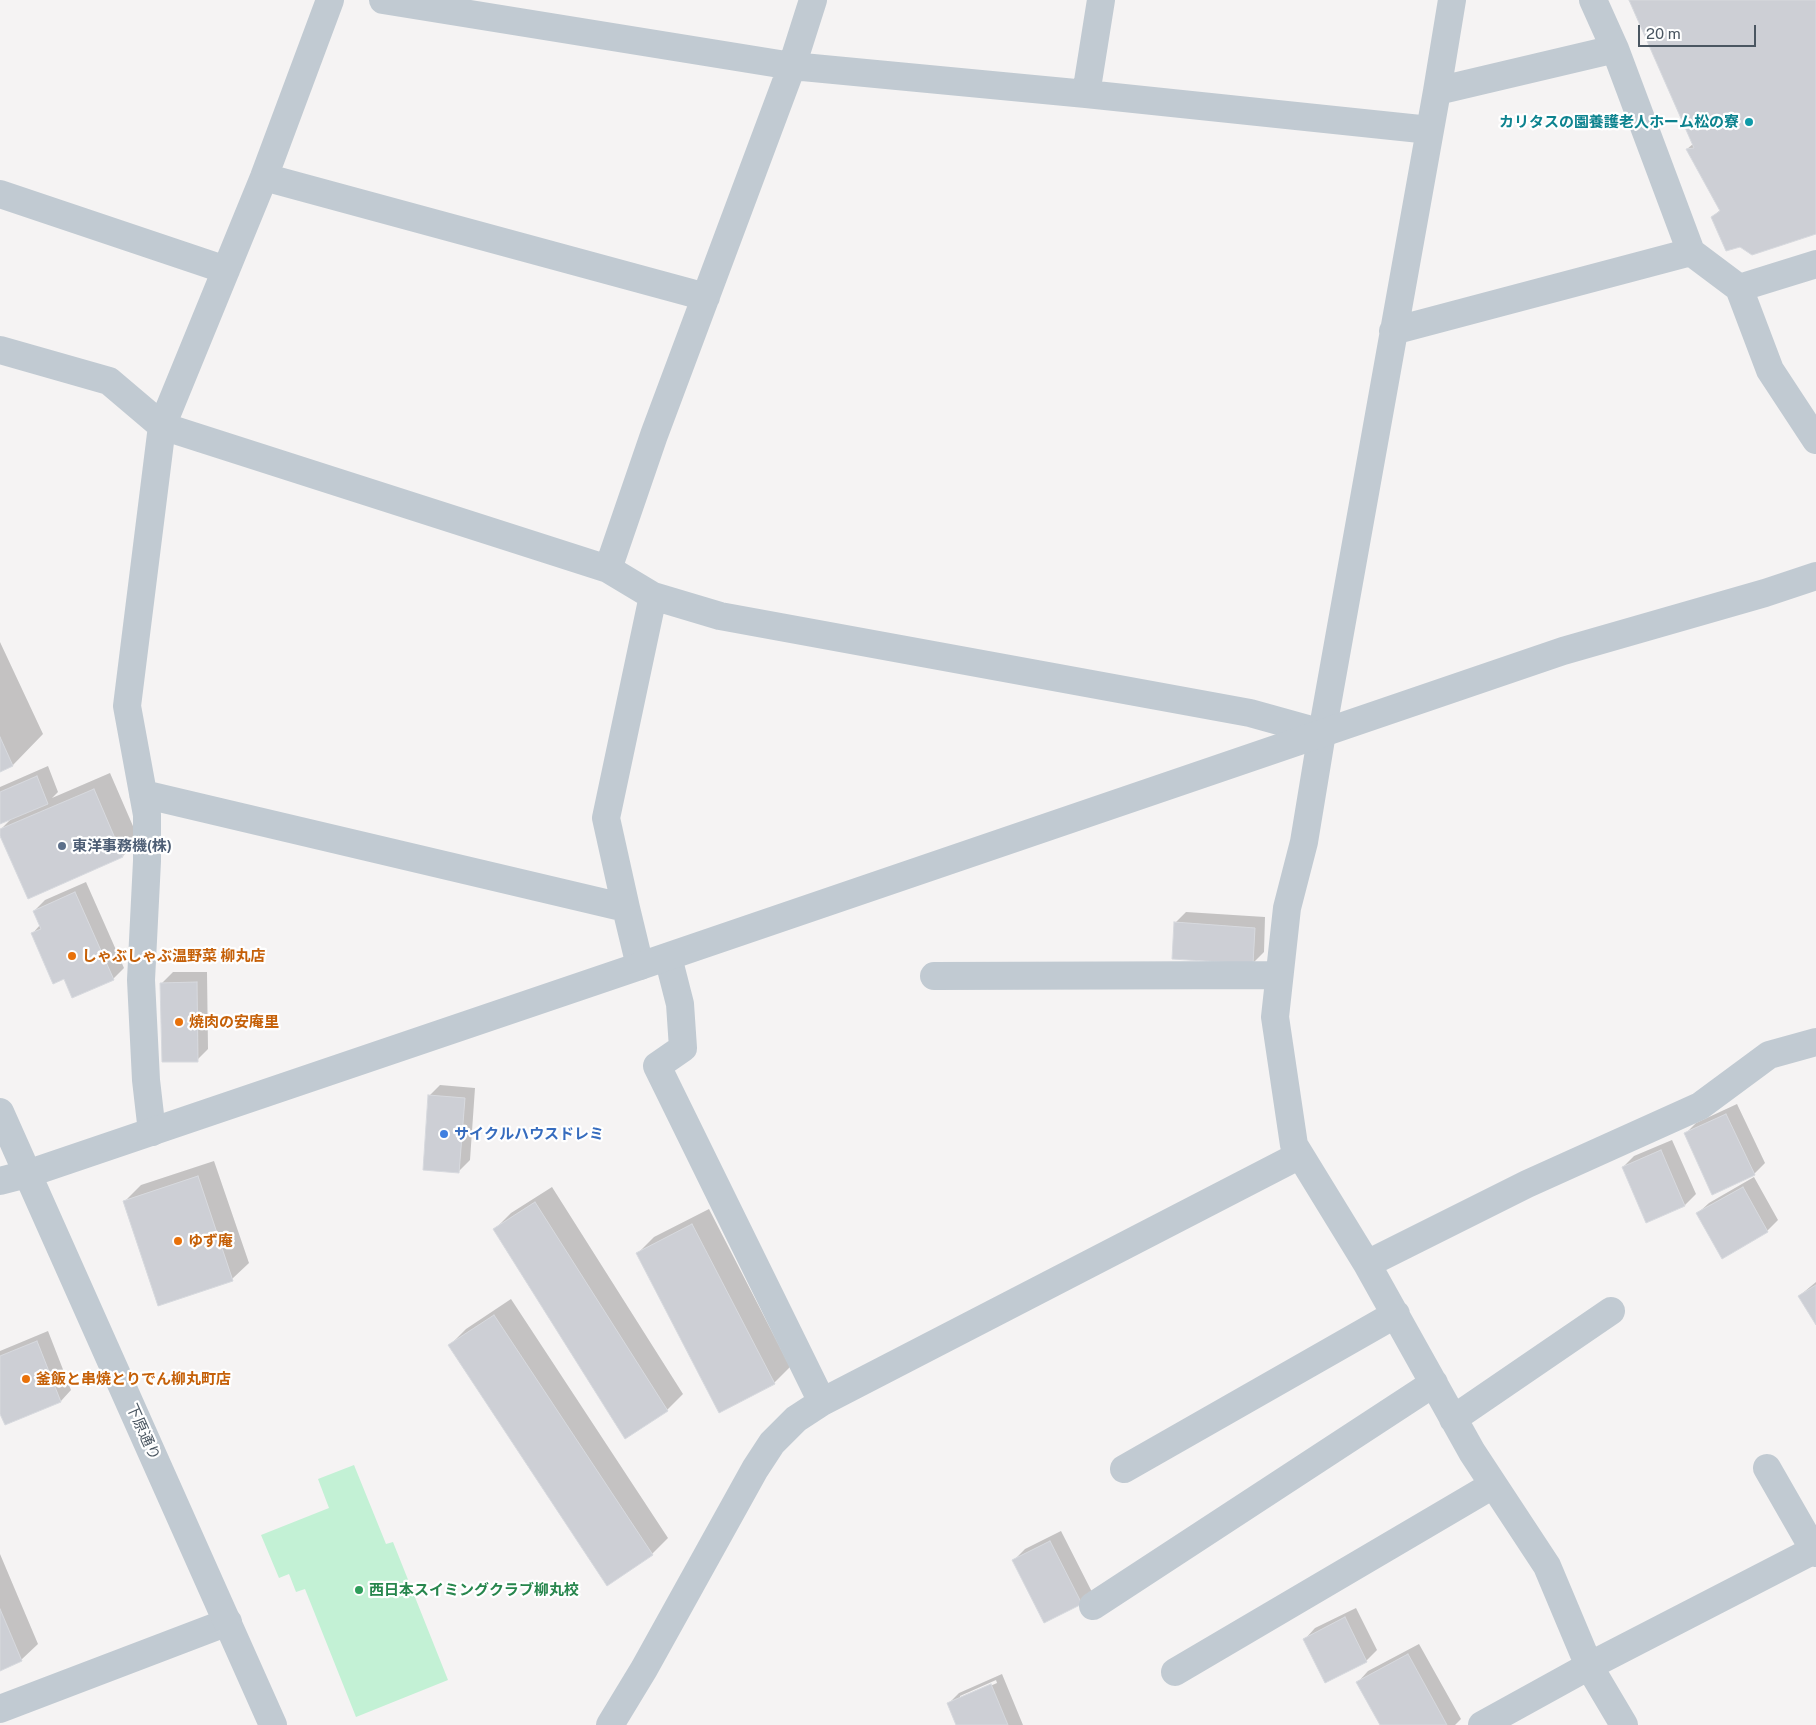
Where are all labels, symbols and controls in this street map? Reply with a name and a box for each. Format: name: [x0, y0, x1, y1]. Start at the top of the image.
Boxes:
scale bar: [1641, 15, 1758, 47]
text: 20 m: [1646, 25, 1681, 42]
place label: カリタスの園養護老人ホーム松の寮: [1499, 113, 1739, 131]
marker: カリタスの園養護老人ホーム松の寮: [1743, 116, 1755, 128]
place label: 東洋事務機(株): [72, 837, 172, 855]
marker: 東洋事務機(株): [56, 840, 68, 852]
place label: しゃぶしゃぶ温野菜 柳丸店: [82, 947, 265, 965]
marker: しゃぶしゃぶ温野菜 柳丸店: [66, 950, 78, 962]
place label: 焼肉の安庵里: [189, 1013, 279, 1031]
marker: 焼肉の安庵里: [173, 1016, 185, 1028]
place label: サイクルハウスドレミ: [454, 1125, 604, 1143]
marker: サイクルハウスドレミ: [438, 1128, 450, 1140]
place label: ゆず庵: [188, 1232, 233, 1250]
marker: ゆず庵: [172, 1235, 184, 1247]
place label: 釜飯と串焼とりでん柳丸町店: [36, 1370, 231, 1388]
marker: 釜飯と串焼とりでん柳丸町店: [20, 1373, 32, 1385]
street label: 下原通り: [123, 1401, 163, 1463]
place label: 西日本スイミングクラブ柳丸校: [369, 1581, 579, 1599]
marker: 西日本スイミングクラブ柳丸校: [353, 1584, 365, 1596]

